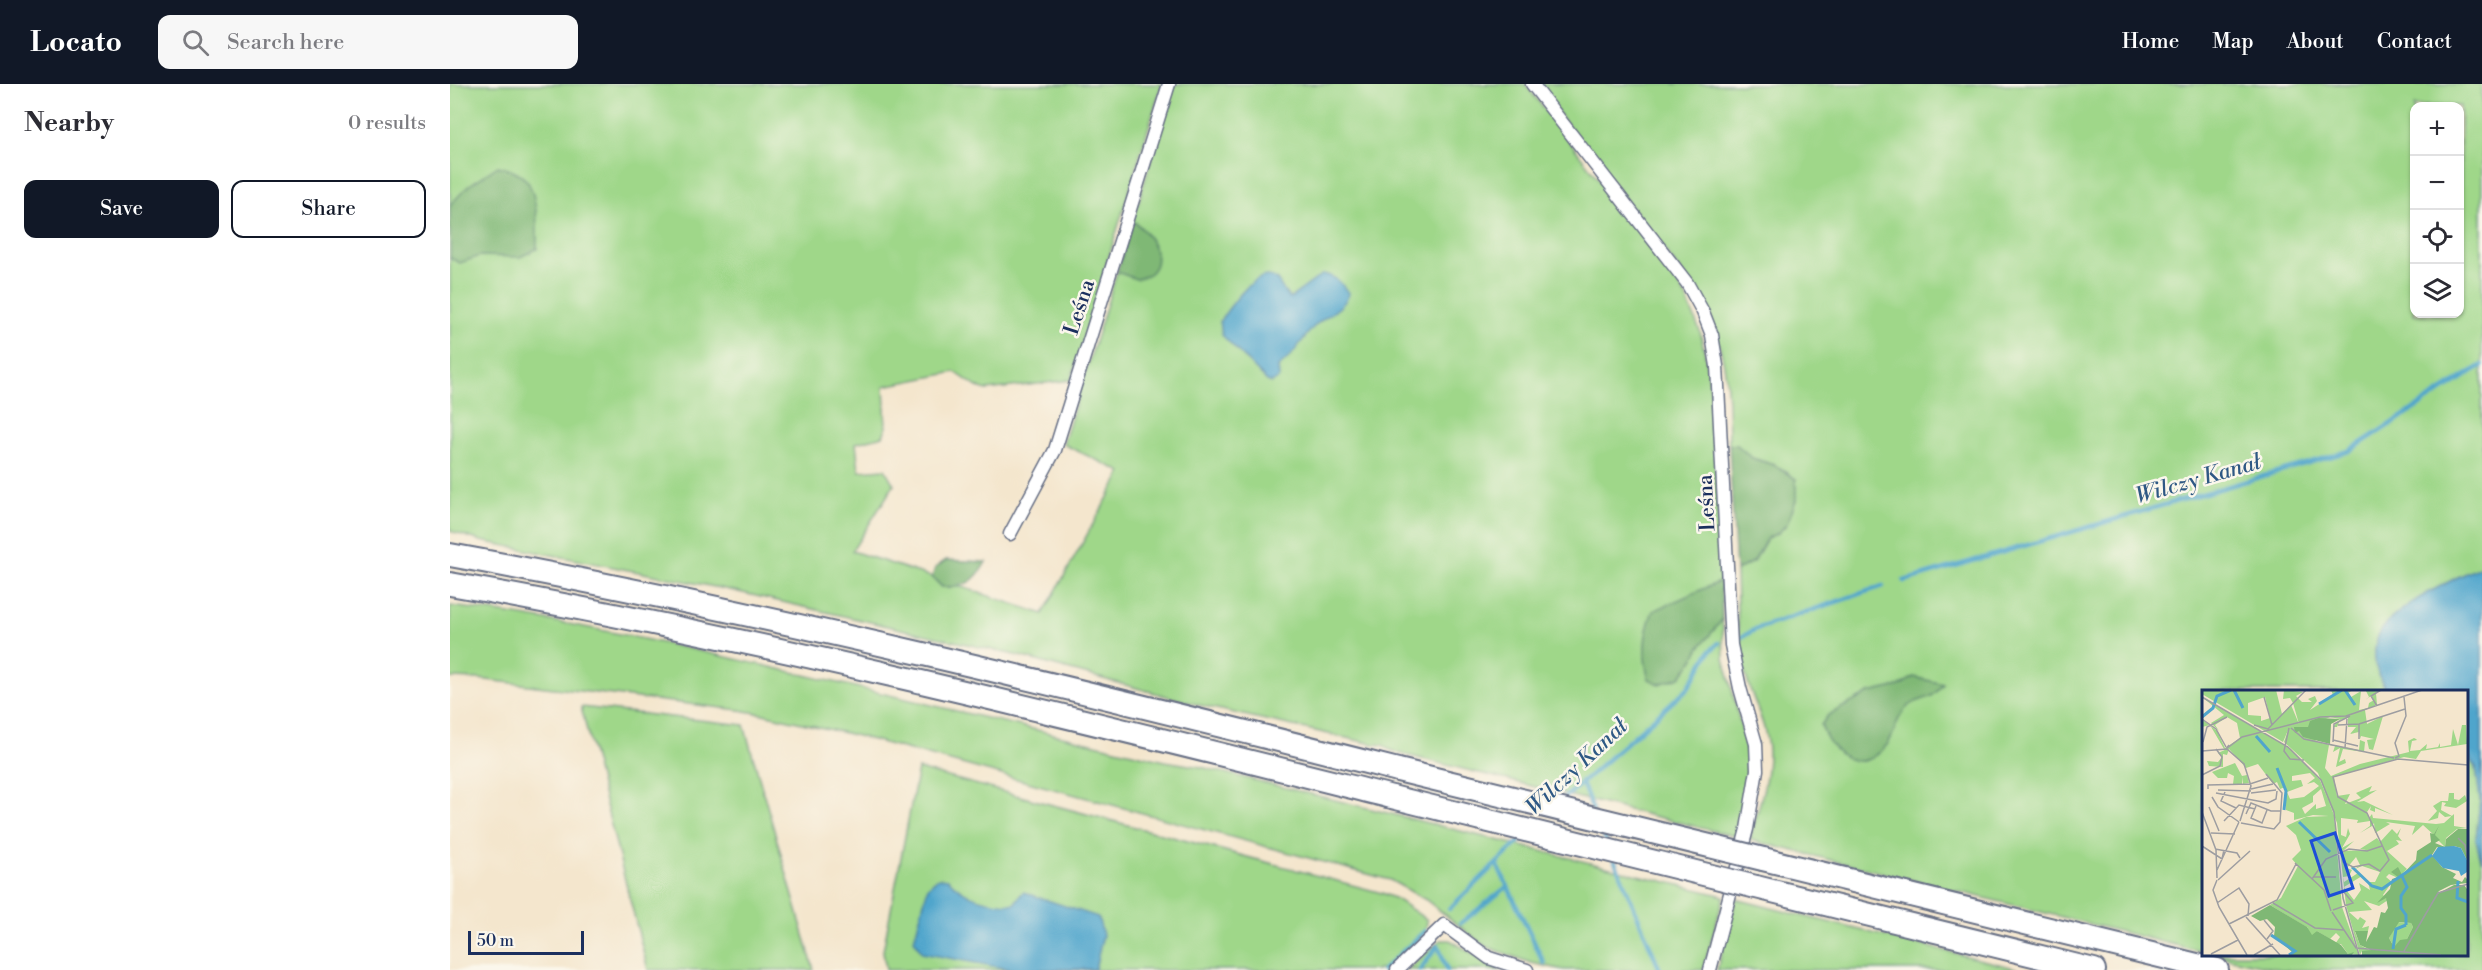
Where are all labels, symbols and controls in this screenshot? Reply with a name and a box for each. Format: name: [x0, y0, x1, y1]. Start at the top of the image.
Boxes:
search box: [158, 15, 578, 69]
text: Locato: [30, 25, 122, 60]
icon: search: [179, 26, 212, 59]
text: Search here: [227, 29, 344, 56]
text: Home: [2122, 29, 2179, 55]
text: Map: [2212, 29, 2254, 55]
text: About: [2287, 29, 2344, 55]
text: Contact: [2377, 29, 2452, 55]
map controls: [2410, 102, 2464, 318]
button: +: [2410, 102, 2464, 156]
text: Nearby: [24, 107, 114, 139]
text: 0 results: [348, 111, 426, 136]
button: −: [2410, 156, 2464, 210]
button: Save: [24, 180, 219, 238]
button: Share: [231, 180, 426, 238]
button: locate: [2410, 210, 2464, 264]
button: layers: [2410, 264, 2464, 318]
street label: Leśna: [1059, 276, 1101, 338]
water label: Wilczy Kanał: [2132, 448, 2265, 510]
street label: Leśna: [1693, 474, 1721, 532]
inset map: [2202, 690, 2467, 955]
water label: Wilczy Kanał: [1520, 712, 1634, 821]
scale bar: [468, 928, 584, 956]
text: 50 m: [477, 931, 514, 951]

